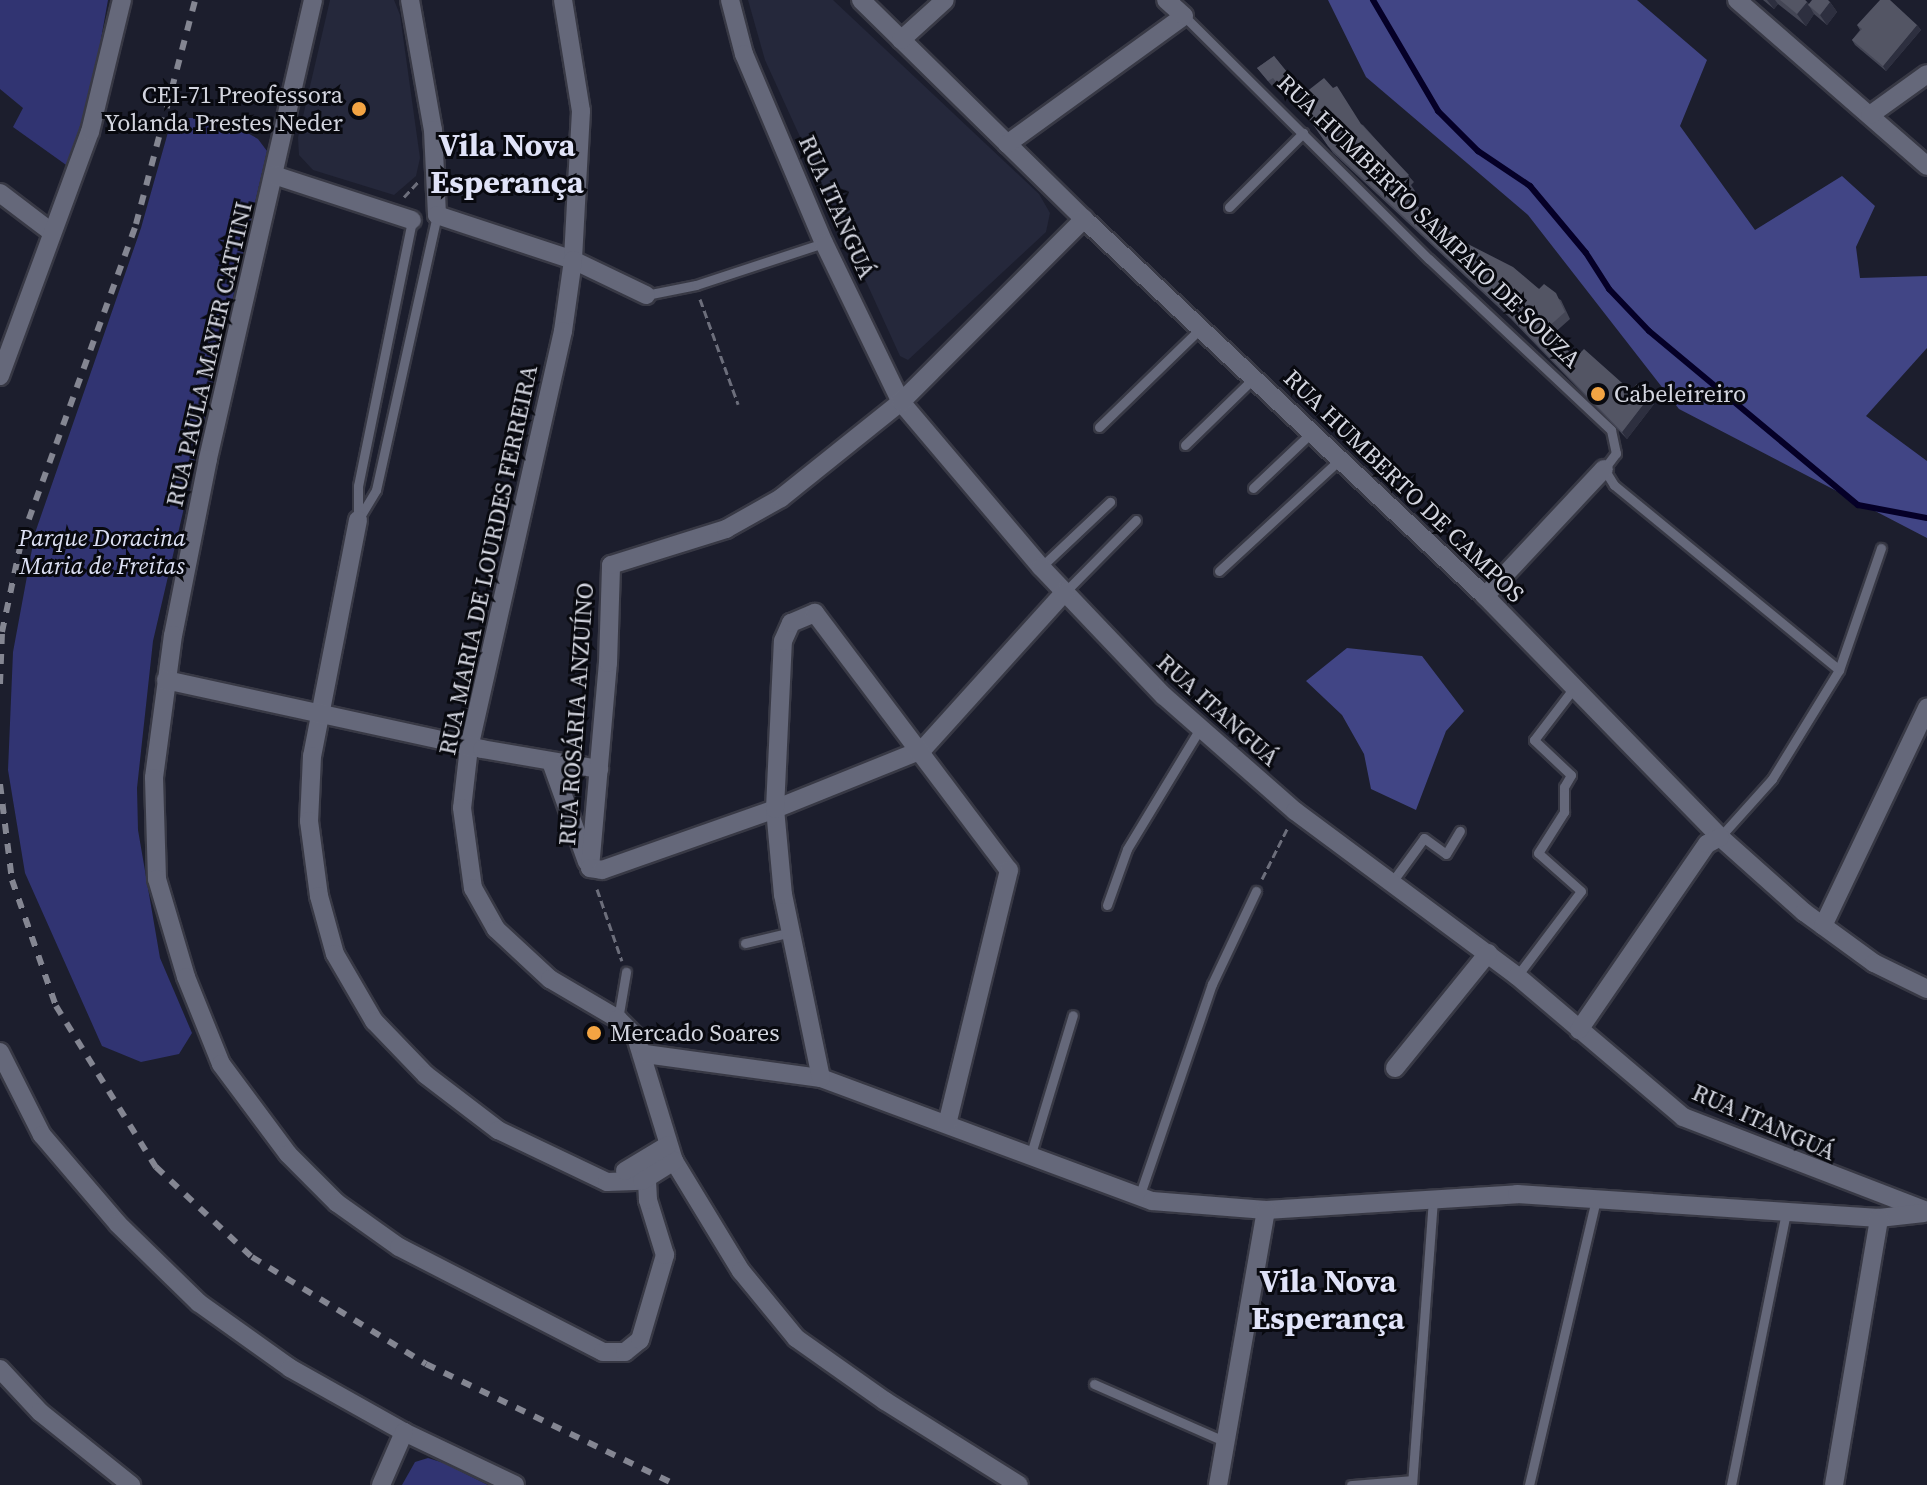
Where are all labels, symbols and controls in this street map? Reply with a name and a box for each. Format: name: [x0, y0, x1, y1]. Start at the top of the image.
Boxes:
street label: RUA HUMBERTO SAMPAIO DE SOUZA: [1271, 68, 1587, 374]
place label: CEI-71 Preofessora Yolanda Prestes Neder: [104, 81, 343, 137]
marker: CEI-71 Preofessora Yolanda Prestes Neder: [350, 100, 368, 118]
district label: Vila Nova Esperança: [430, 127, 584, 202]
street label: RUA ITANGUÁ: [793, 131, 881, 283]
street label: RUA PAULA MAYER CATTINI: [160, 199, 258, 509]
street label: RUA MARIA DE LOURDES FERREIRA: [433, 362, 543, 758]
street label: RUA HUMBERTO DE CAMPOS: [1278, 364, 1530, 608]
place label: Cabeleireiro: [1614, 380, 1746, 408]
marker: Cabeleireiro: [1589, 385, 1607, 403]
park label: Parque Doracina Maria de Freitas: [18, 524, 186, 580]
street label: RUA ROSÁRIA ANZUÍNO: [552, 581, 600, 847]
street label: RUA ITANGUÁ: [1151, 648, 1285, 772]
place label: Mercado Soares: [610, 1019, 780, 1047]
marker: Mercado Soares: [585, 1024, 603, 1042]
street label: RUA ITANGUÁ: [1688, 1078, 1840, 1166]
district label: Vila Nova Esperança: [1251, 1263, 1405, 1338]

